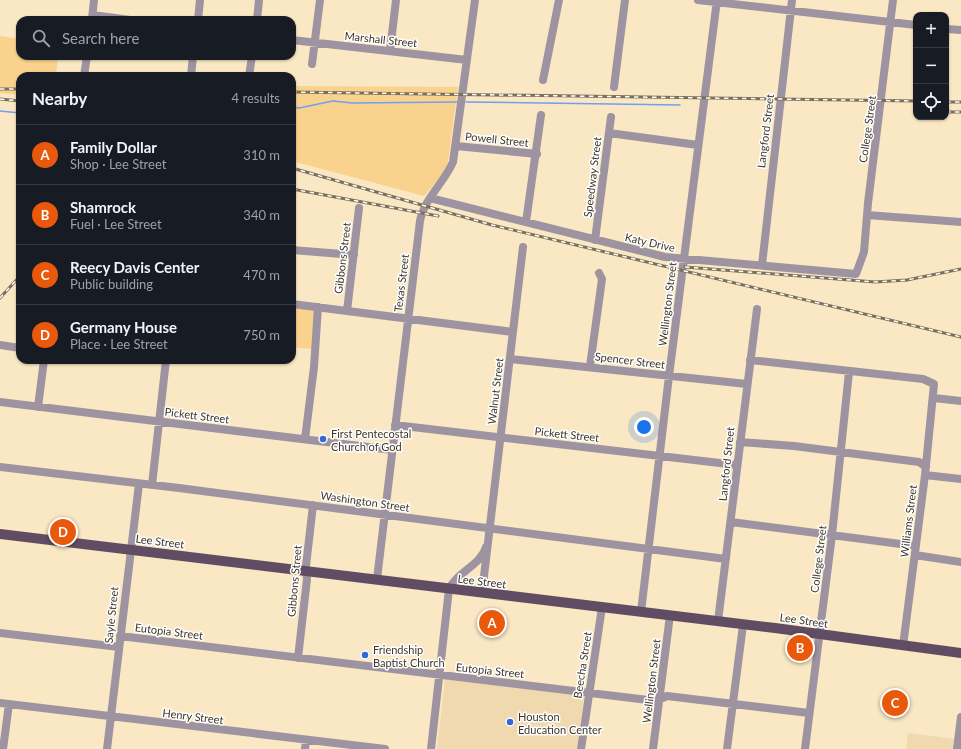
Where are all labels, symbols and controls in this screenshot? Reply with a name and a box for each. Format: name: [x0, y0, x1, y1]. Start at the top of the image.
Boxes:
map controls: [913, 12, 949, 120]
button: +: [913, 12, 949, 48]
search box: [16, 16, 296, 60]
icon: search: [30, 27, 52, 49]
text: Search here: [62, 29, 139, 47]
street label: Marshall Street: [344, 29, 418, 49]
button: −: [913, 48, 949, 84]
button: locate: [913, 84, 949, 120]
text: Nearby: [32, 88, 87, 109]
text: 4 results: [232, 90, 280, 106]
street label: Langford Street: [754, 93, 776, 169]
street label: College Street: [856, 95, 878, 163]
street label: Powell Street: [465, 129, 529, 149]
street label: Speedway Street: [581, 136, 603, 218]
text: Family Dollar: [70, 138, 157, 156]
text: A: [40, 147, 50, 163]
text: 310 m: [243, 147, 280, 163]
text: Shop · Lee Street: [70, 156, 166, 172]
text: Shamrock: [70, 198, 136, 216]
text: B: [41, 207, 49, 223]
text: 340 m: [243, 207, 280, 223]
text: Fuel · Lee Street: [70, 216, 162, 232]
street label: Gibbons Street: [331, 221, 353, 294]
street label: Katy Drive: [624, 230, 677, 254]
street label: Texas Street: [391, 253, 411, 313]
text: Reecy Davis Center: [70, 258, 199, 276]
street label: Wellington Street: [655, 261, 679, 347]
text: C: [41, 267, 49, 283]
text: 470 m: [243, 267, 280, 283]
text: Public building: [70, 276, 153, 292]
text: Germany House: [70, 318, 177, 336]
text: D: [40, 327, 50, 343]
text: 750 m: [243, 327, 280, 343]
text: Place · Lee Street: [70, 336, 168, 352]
street label: Spencer Street: [594, 349, 666, 371]
street label: Walnut Street: [484, 357, 506, 425]
street label: Pickett Street: [164, 405, 230, 425]
your location: [634, 417, 654, 437]
street label: Pickett Street: [534, 424, 600, 444]
street label: Langford Street: [716, 426, 736, 502]
place label: First Pentecostal Church of God: [331, 427, 411, 453]
marker: First Pentecostal Church of God: [318, 434, 328, 444]
street label: Williams Street: [897, 484, 919, 558]
street label: Washington Street: [320, 488, 410, 514]
pin: D: [50, 517, 76, 547]
street label: College Street: [807, 525, 829, 593]
street label: Lee Street: [135, 532, 185, 550]
street label: Gibbons Street: [284, 545, 304, 617]
street label: Lee Street: [457, 572, 507, 590]
street label: Sayle Street: [102, 586, 120, 644]
pin: A: [479, 608, 505, 638]
street label: Lee Street: [779, 610, 829, 630]
street label: Eutopia Street: [134, 620, 204, 642]
street label: Beecha Street: [570, 631, 594, 699]
pin: B: [787, 633, 813, 663]
street label: Wellington Street: [639, 638, 663, 724]
place label: Friendship Baptist Church: [373, 643, 445, 669]
marker: Friendship Baptist Church: [360, 650, 370, 660]
street label: Eutopia Street: [455, 660, 525, 680]
pin: C: [882, 688, 908, 718]
street label: Henry Street: [162, 706, 224, 726]
place label: Houston Education Center: [518, 710, 602, 736]
marker: Houston Education Center: [505, 717, 515, 727]

